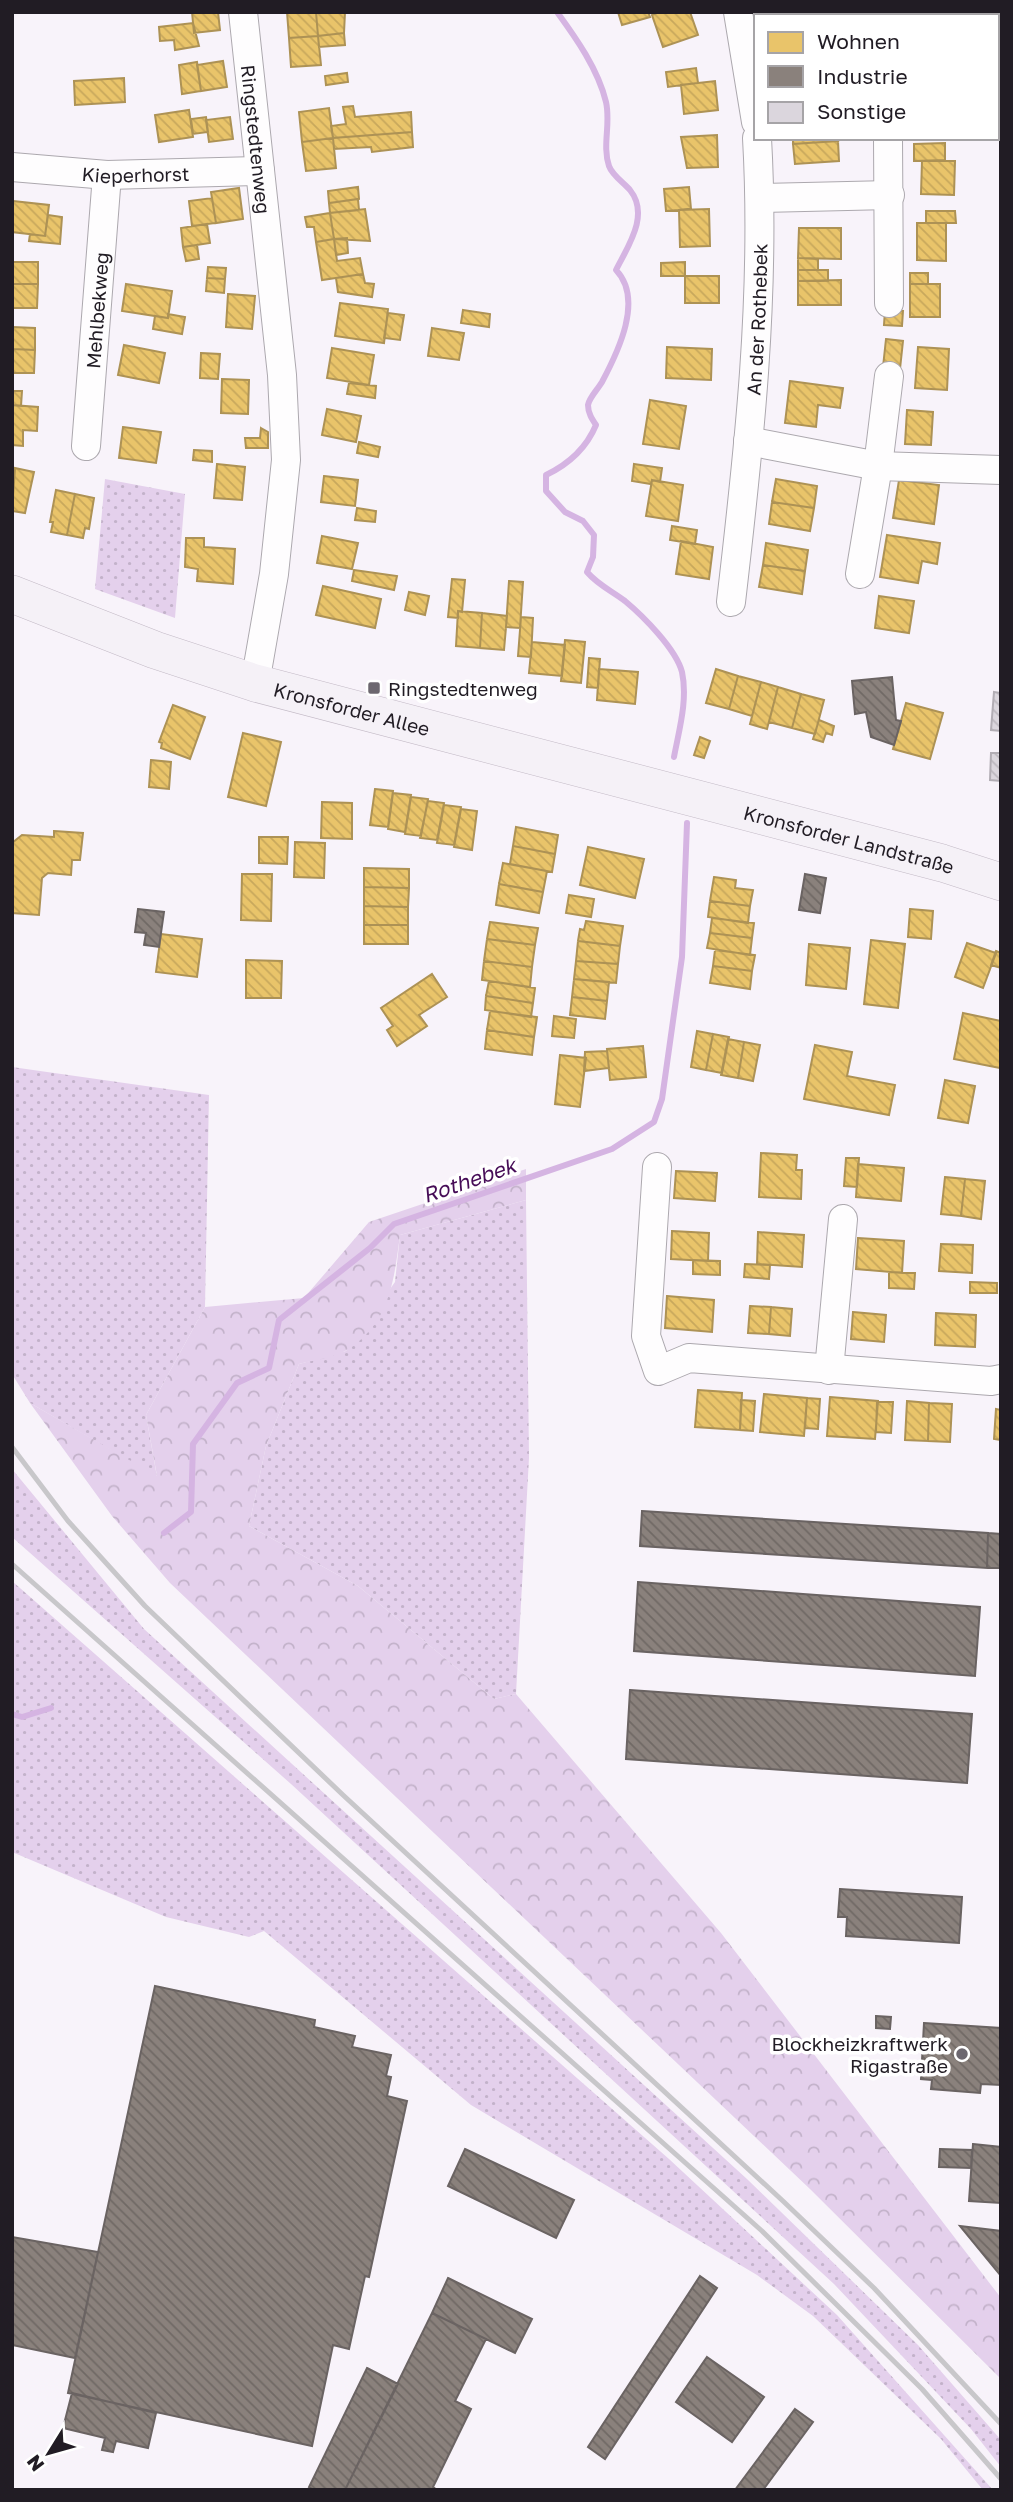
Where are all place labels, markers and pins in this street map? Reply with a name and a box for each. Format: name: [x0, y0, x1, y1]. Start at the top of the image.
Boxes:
place label: Ringstedtenweg: [388, 677, 538, 700]
marker: Ringstedtenweg: [366, 680, 382, 696]
place label: Blockheizkraftwerk Rigastraße: [771, 2032, 948, 2077]
marker: Blockheizkraftwerk Rigastraße: [954, 2046, 970, 2062]

